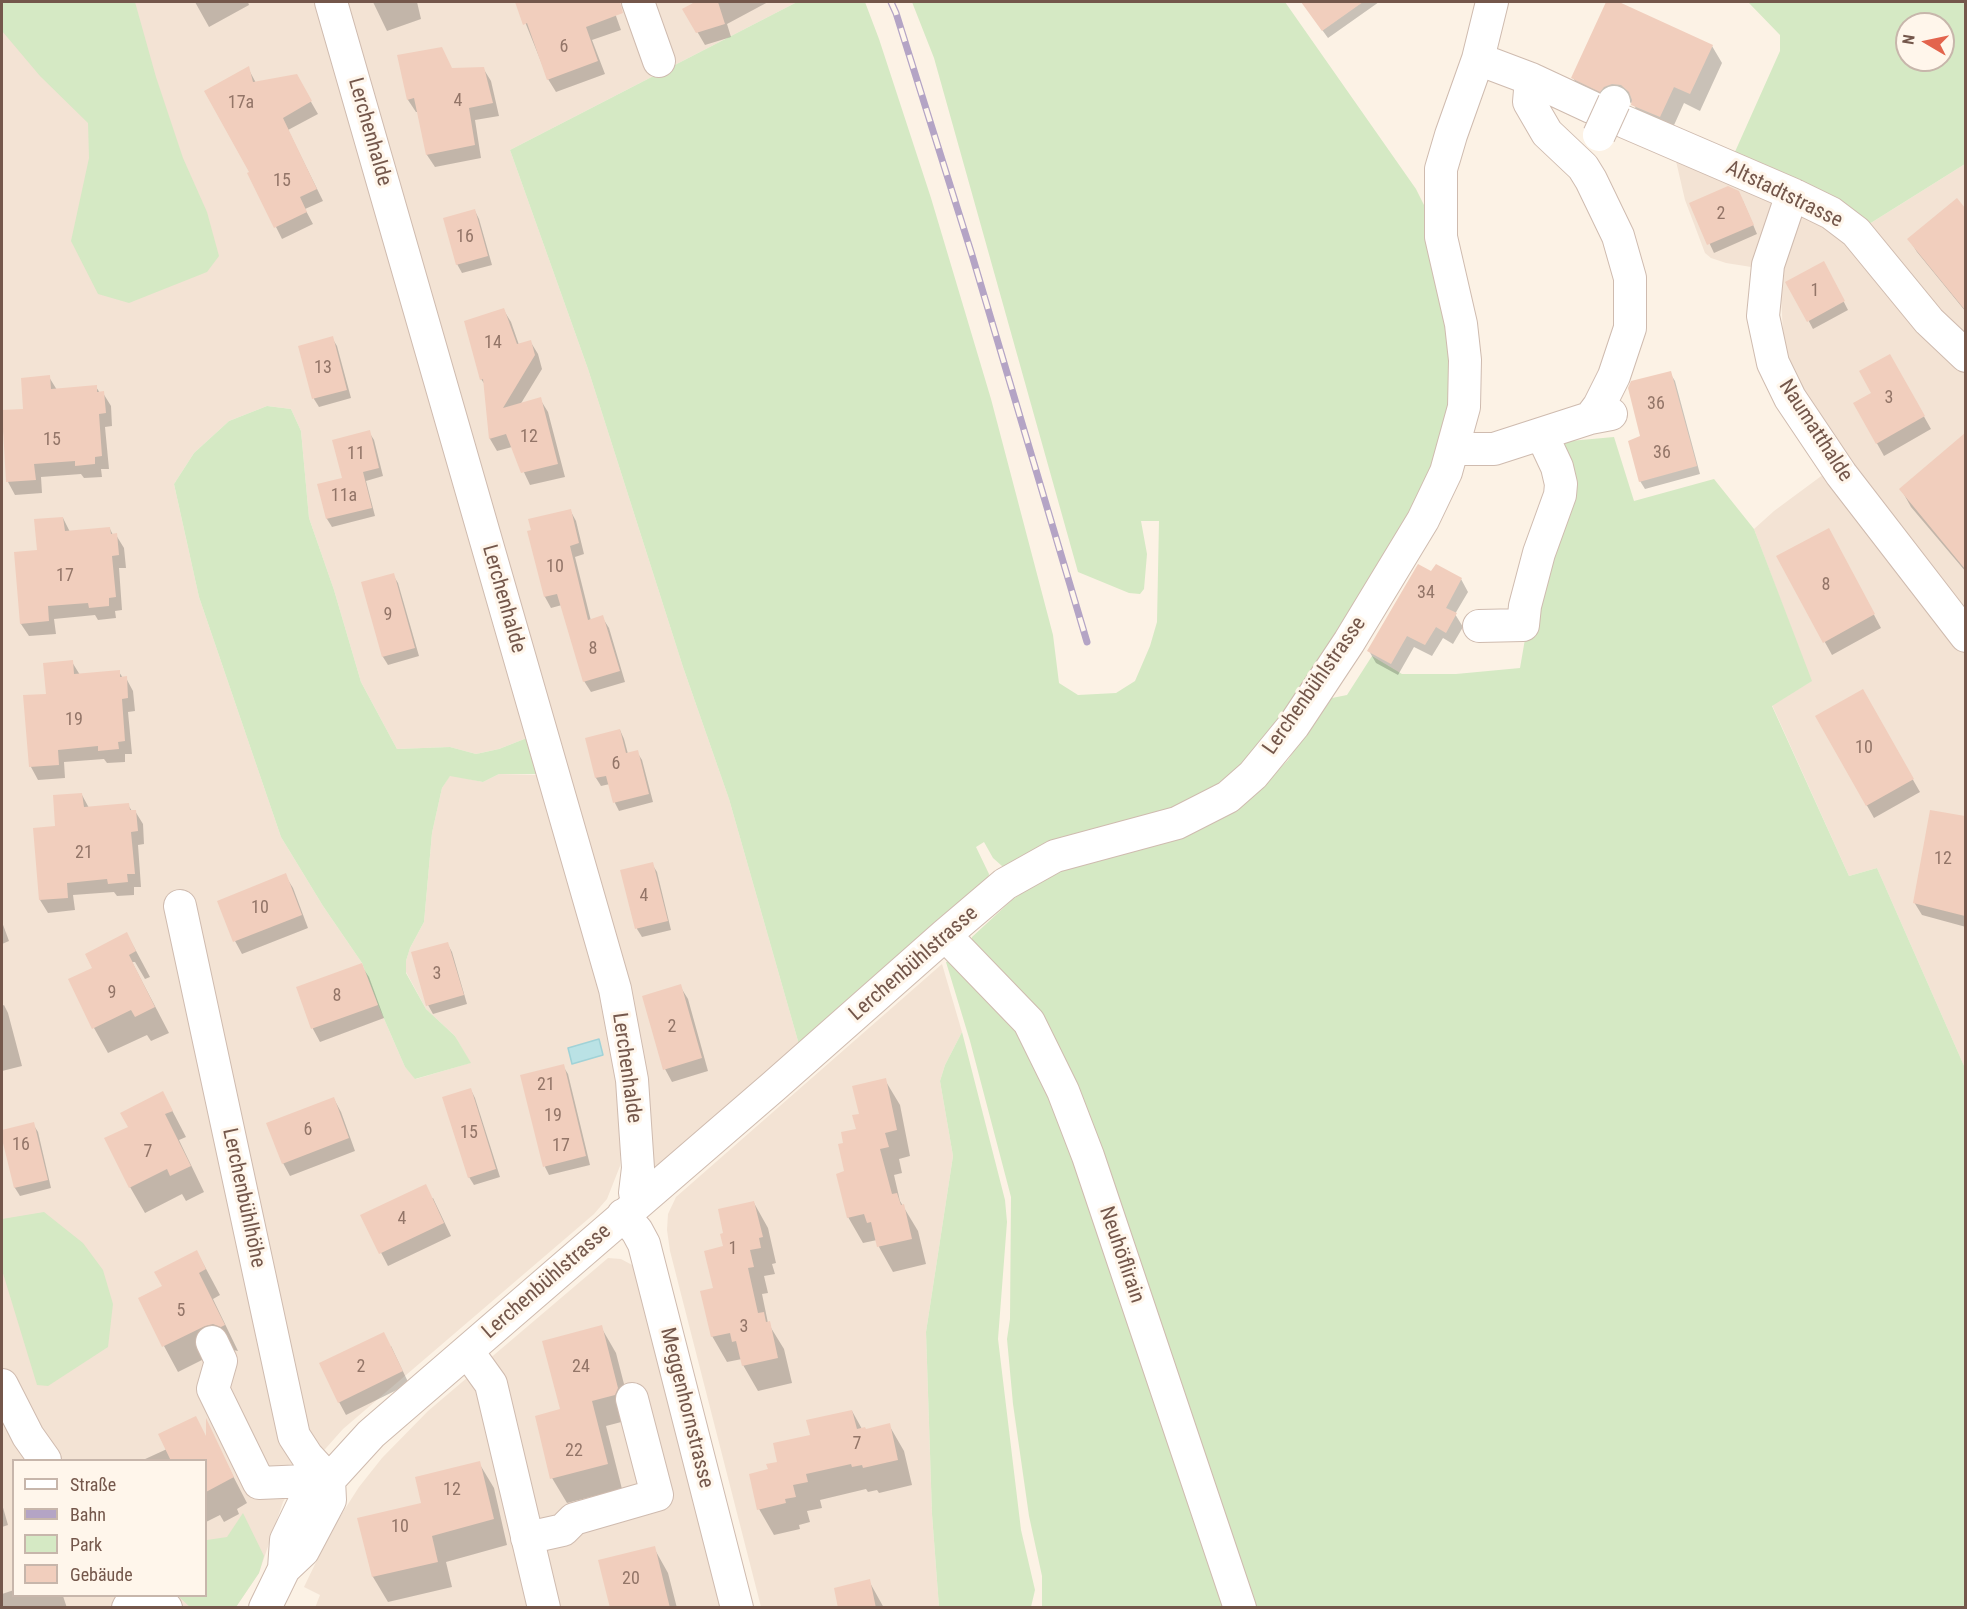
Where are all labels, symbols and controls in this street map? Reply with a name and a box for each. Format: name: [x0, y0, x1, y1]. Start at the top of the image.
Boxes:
north arrow: [1895, 12, 1955, 72]
text: N: [1899, 33, 1919, 46]
house number: 6: [560, 36, 568, 58]
street label: Lerchenhalde: [342, 75, 396, 189]
house number: 4: [454, 90, 462, 112]
house number: 17a: [228, 92, 254, 114]
street label: Altstadtstrasse: [1722, 156, 1846, 234]
house number: 15: [273, 170, 291, 192]
house number: 2: [1717, 203, 1725, 225]
house number: 16: [456, 226, 474, 248]
house number: 1: [1811, 280, 1819, 302]
house number: 14: [484, 332, 502, 354]
house number: 13: [314, 357, 332, 379]
street label: Naumatthalde: [1773, 375, 1857, 487]
house number: 3: [1885, 387, 1893, 409]
house number: 36: [1647, 393, 1665, 415]
house number: 12: [520, 426, 538, 448]
house number: 15: [43, 429, 61, 451]
house number: 36: [1653, 442, 1671, 464]
house number: 11: [347, 443, 365, 465]
house number: 11a: [331, 485, 357, 507]
street label: Lerchenhalde: [476, 542, 530, 656]
house number: 10: [546, 556, 564, 578]
house number: 17: [56, 565, 74, 587]
house number: 8: [1822, 574, 1830, 596]
house number: 34: [1417, 582, 1435, 604]
house number: 9: [384, 604, 392, 626]
street label: Lerchenbühlstrasse: [1258, 612, 1372, 760]
house number: 8: [589, 638, 597, 660]
house number: 19: [65, 709, 83, 731]
house number: 10: [1855, 737, 1873, 759]
house number: 6: [612, 753, 620, 775]
house number: 21: [75, 842, 93, 864]
house number: 12: [1934, 848, 1952, 870]
house number: 4: [640, 885, 648, 907]
house number: 10: [251, 897, 269, 919]
street label: Lerchenbühlstrasse: [845, 901, 983, 1027]
house number: 3: [433, 963, 441, 985]
house number: 9: [108, 982, 116, 1004]
house number: 8: [333, 985, 341, 1007]
street label: Lerchenhalde: [606, 1011, 646, 1125]
house number: 2: [668, 1016, 676, 1038]
house number: 21: [537, 1074, 555, 1096]
house number: 19: [544, 1105, 562, 1127]
house number: 6: [304, 1119, 312, 1141]
house number: 15: [460, 1122, 478, 1144]
street label: Lerchenbühlhöhe: [216, 1126, 270, 1270]
house number: 16: [12, 1134, 30, 1156]
house number: 17: [552, 1135, 570, 1157]
house number: 7: [144, 1141, 152, 1163]
street label: Neuhöflirain: [1093, 1204, 1149, 1306]
house number: 4: [398, 1208, 406, 1230]
street label: Lerchenbühlstrasse: [478, 1219, 616, 1345]
house number: 1: [729, 1238, 737, 1260]
house number: 5: [177, 1300, 185, 1322]
house number: 3: [740, 1316, 748, 1338]
street label: Meggenhornstrasse: [654, 1325, 718, 1491]
house number: 2: [357, 1356, 365, 1378]
house number: 24: [572, 1356, 590, 1378]
house number: 7: [853, 1433, 861, 1455]
house number: 22: [565, 1440, 583, 1462]
legend: [12, 1459, 207, 1597]
text: Straße: [70, 1474, 116, 1495]
house number: 12: [443, 1479, 461, 1501]
text: Bahn: [70, 1504, 106, 1525]
house number: 10: [391, 1516, 409, 1538]
text: Park: [70, 1534, 102, 1555]
text: Gebäude: [70, 1564, 133, 1585]
house number: 20: [622, 1568, 640, 1590]

